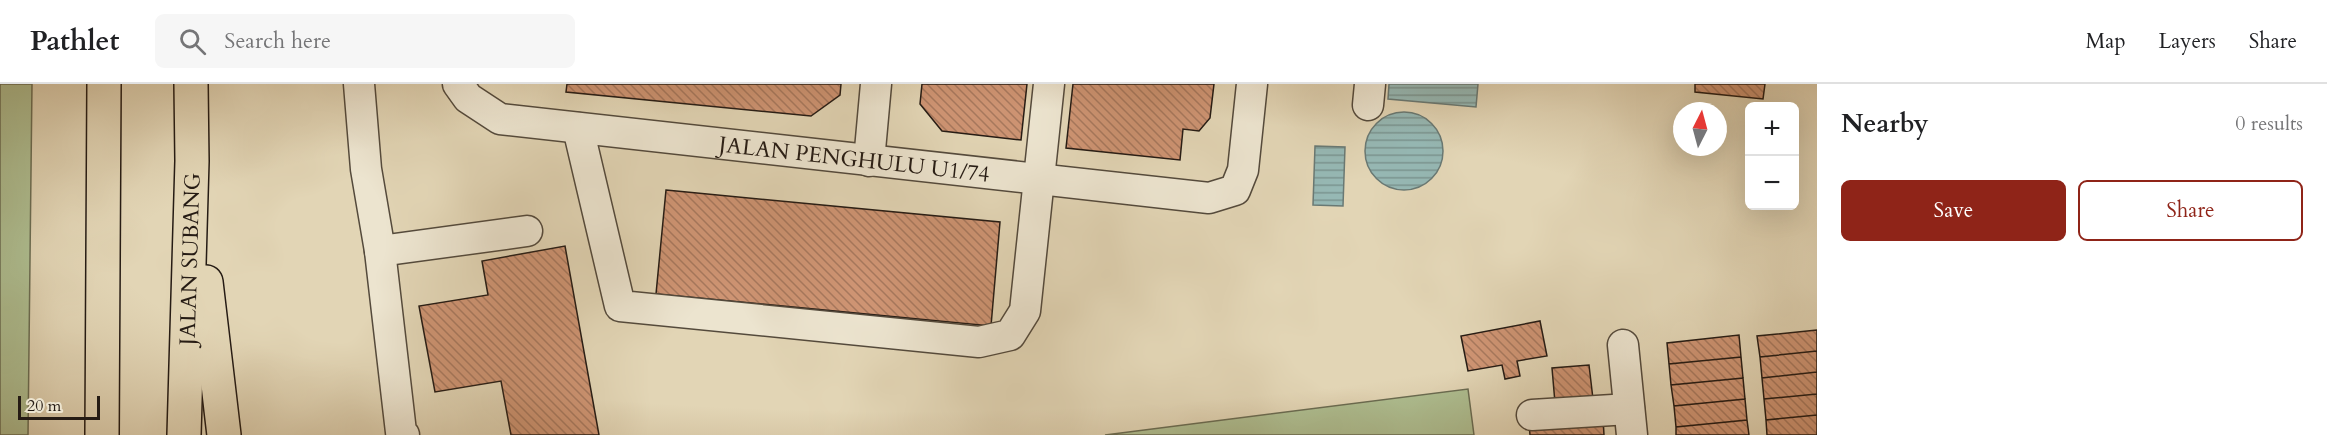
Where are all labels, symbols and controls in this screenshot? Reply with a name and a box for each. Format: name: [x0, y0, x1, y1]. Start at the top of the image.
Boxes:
search box: [155, 14, 575, 68]
text: Pathlet: [30, 22, 119, 60]
icon: search: [176, 25, 209, 58]
text: Search here: [224, 26, 331, 56]
text: Map: [2086, 27, 2126, 56]
text: Layers: [2159, 27, 2216, 56]
text: Share: [2249, 27, 2297, 56]
north arrow: [1673, 102, 1727, 156]
map controls: [1745, 102, 1799, 210]
button: +: [1745, 102, 1799, 156]
text: Nearby: [1841, 106, 1929, 141]
text: 0 results: [2235, 110, 2303, 137]
street label: JALAN PENGHULU U1/74: [714, 129, 991, 189]
button: −: [1745, 156, 1799, 210]
street label: JALAN SUBANG: [173, 172, 208, 349]
button: Save: [1841, 180, 2066, 241]
button: Share: [2078, 180, 2303, 241]
scale bar: [18, 393, 100, 420]
text: 20 m: [27, 395, 61, 417]

